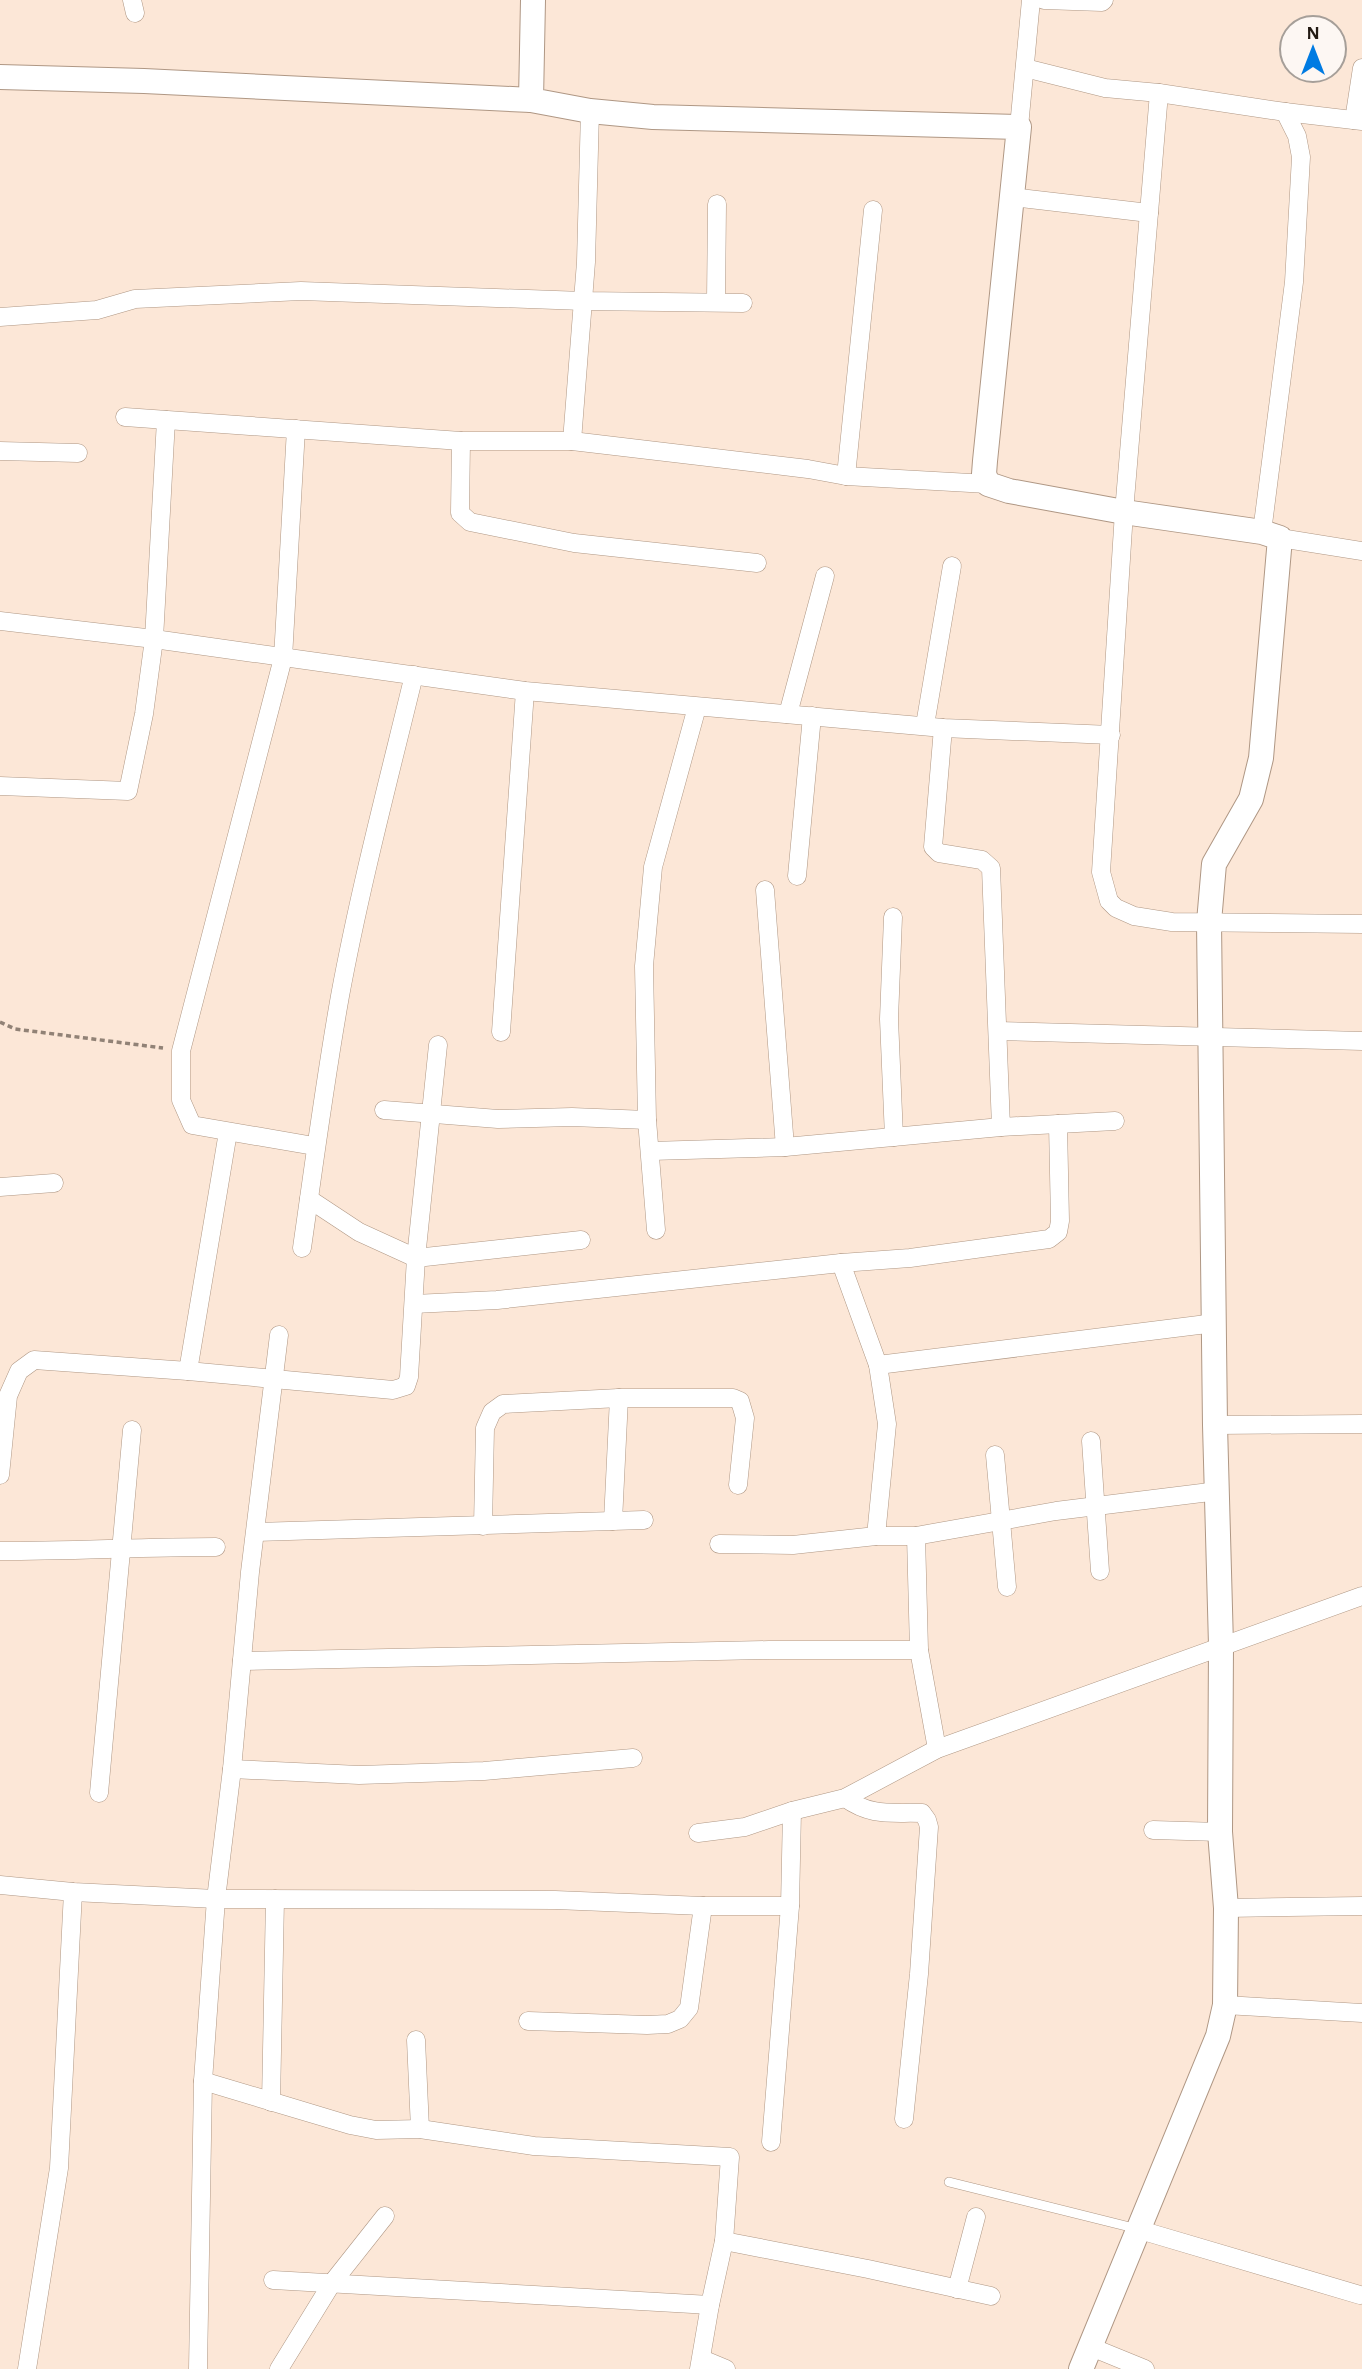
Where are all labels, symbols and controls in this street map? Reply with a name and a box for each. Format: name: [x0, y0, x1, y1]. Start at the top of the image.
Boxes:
north arrow: [1278, 14, 1348, 84]
text: N: [1306, 24, 1320, 43]

